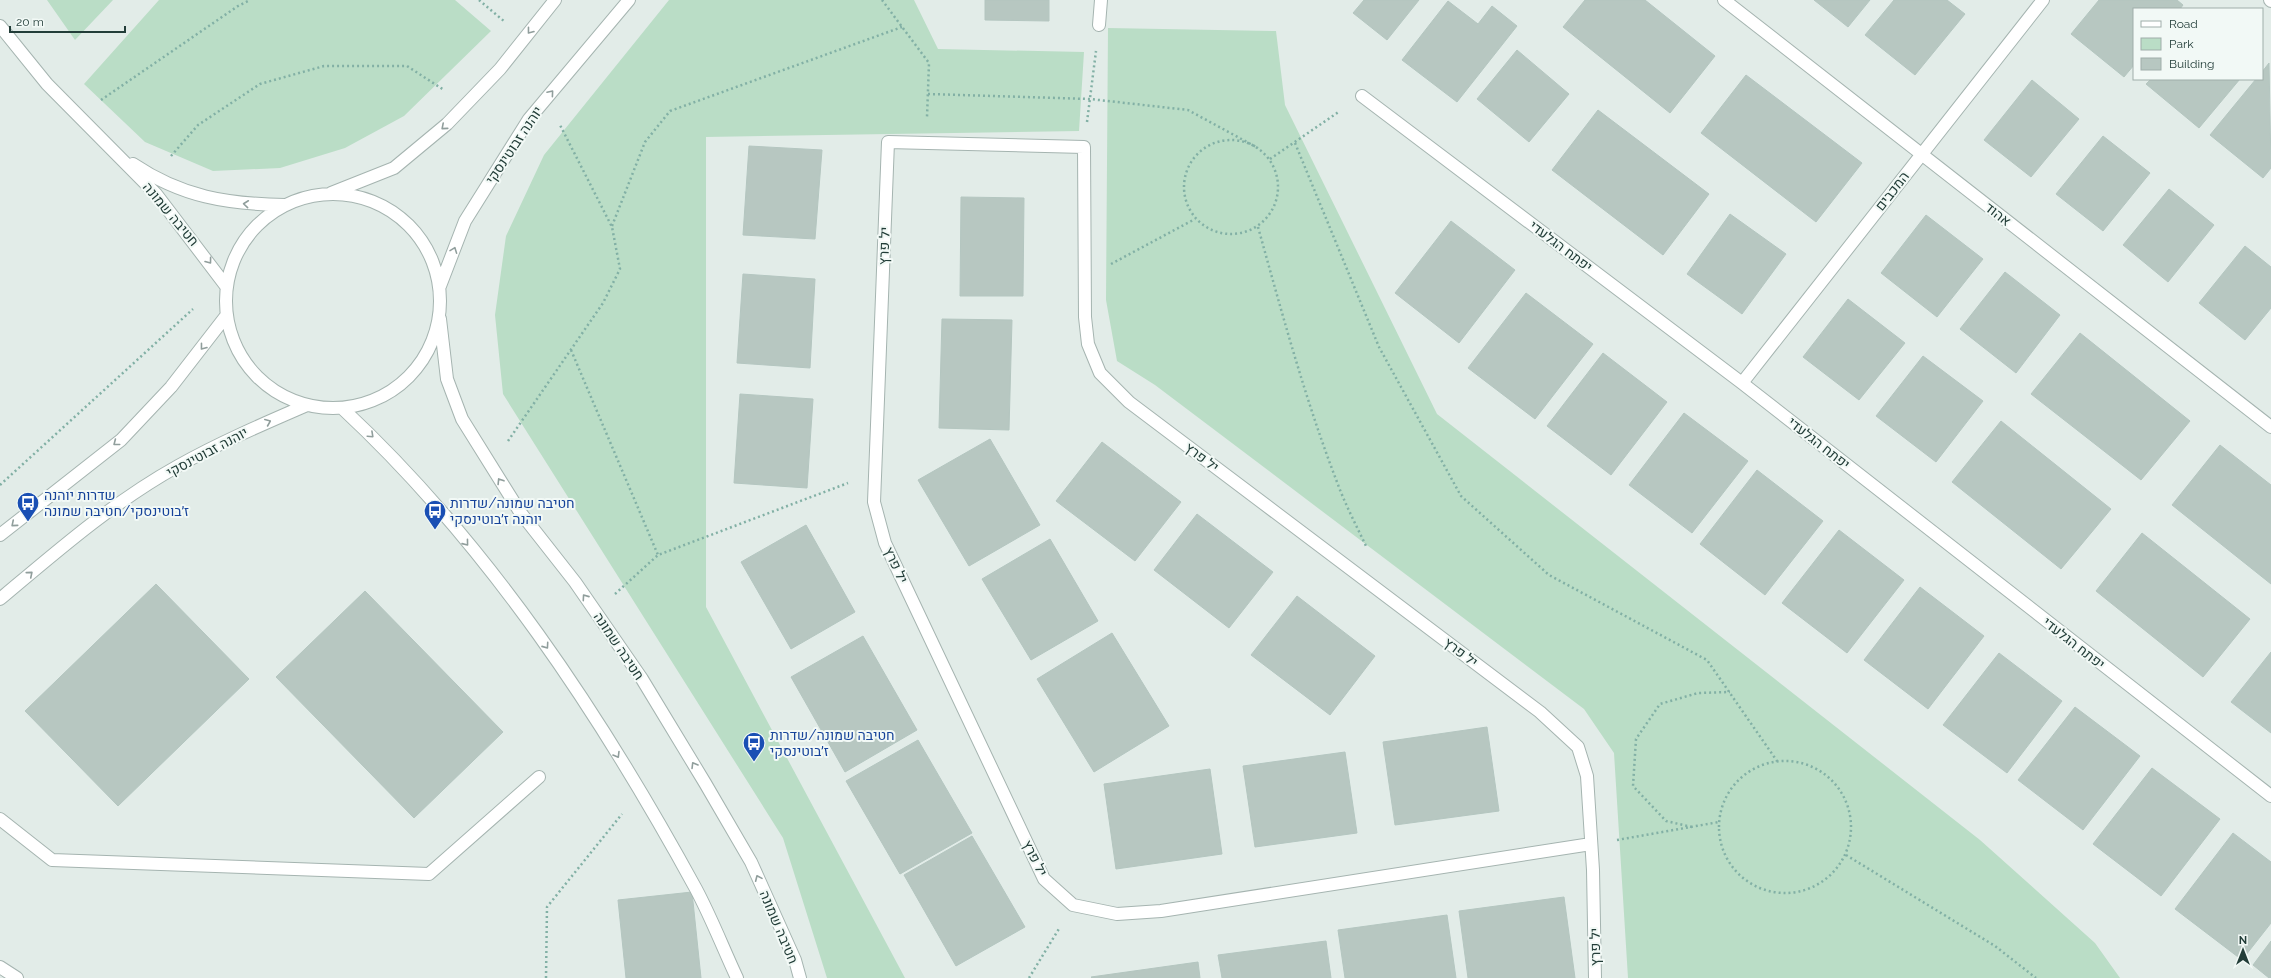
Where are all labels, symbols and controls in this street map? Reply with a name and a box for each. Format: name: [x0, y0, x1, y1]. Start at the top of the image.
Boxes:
scale bar: [10, 8, 125, 34]
legend: [2133, 8, 2263, 80]
text: 20 m: [16, 15, 44, 29]
text: Road: [2169, 17, 2198, 31]
one-way arrow: [528, 26, 535, 33]
text: Park: [2169, 37, 2194, 51]
text: Building: [2169, 57, 2215, 71]
one-way arrow: [547, 90, 554, 97]
street label: יוהנה זבוטינסקי: [482, 103, 546, 187]
one-way arrow: [441, 123, 448, 130]
street label: המכבים: [1872, 168, 1912, 214]
street label: חטיבה שמונה: [140, 179, 202, 249]
street label: אהוד: [1982, 199, 2014, 229]
one-way arrow: [243, 200, 249, 209]
street label: יפתח הגלעדי: [1527, 217, 1595, 275]
street label: יל פרץ: [875, 227, 893, 265]
one-way arrow: [449, 246, 457, 253]
one-way arrow: [204, 257, 212, 264]
one-way arrow: [200, 342, 207, 349]
street label: יפתח הגלעדי: [1785, 414, 1853, 472]
one-way arrow: [264, 419, 272, 427]
street label: יוהנה זבוטינסקי: [164, 424, 250, 480]
one-way arrow: [366, 430, 374, 438]
one-way arrow: [113, 439, 120, 446]
street label: יל פרץ: [1182, 439, 1222, 475]
one-way arrow: [497, 478, 505, 485]
place label: שדרות יוהנה ז׳בוטינסקי/חטיבה שמונה: [44, 487, 189, 519]
bus stop icon: שדרות יוהנה ז׳בוטינסקי/חטיבה שמונה: [15, 490, 41, 523]
place label: חטיבה שמונה/שדרות יוהנה ז׳בוטינסקי: [450, 495, 575, 527]
bus stop icon: חטיבה שמונה/שדרות יוהנה ז׳בוטינסקי: [422, 498, 448, 531]
one-way arrow: [11, 519, 18, 526]
one-way arrow: [462, 538, 469, 545]
street label: יל פרץ: [881, 544, 911, 586]
one-way arrow: [25, 571, 32, 578]
one-way arrow: [582, 594, 590, 601]
street label: חטיבה שמונה: [591, 609, 647, 683]
street label: יפתח הגלעדי: [2040, 614, 2108, 672]
street label: יל פרץ: [1441, 634, 1481, 670]
one-way arrow: [541, 642, 549, 649]
place label: חטיבה שמונה/שדרות ז׳בוטינסקי: [770, 727, 895, 759]
bus stop icon: חטיבה שמונה/שדרות ז׳בוטינסקי: [741, 730, 767, 763]
one-way arrow: [612, 750, 619, 757]
one-way arrow: [691, 762, 698, 769]
street label: יל פרץ: [1019, 837, 1051, 879]
one-way arrow: [755, 874, 763, 882]
street label: חטיבה שמונה: [756, 888, 802, 966]
street label: יל פרץ: [1587, 928, 1603, 966]
north arrow: [2223, 930, 2263, 970]
text: N: [2239, 934, 2247, 947]

